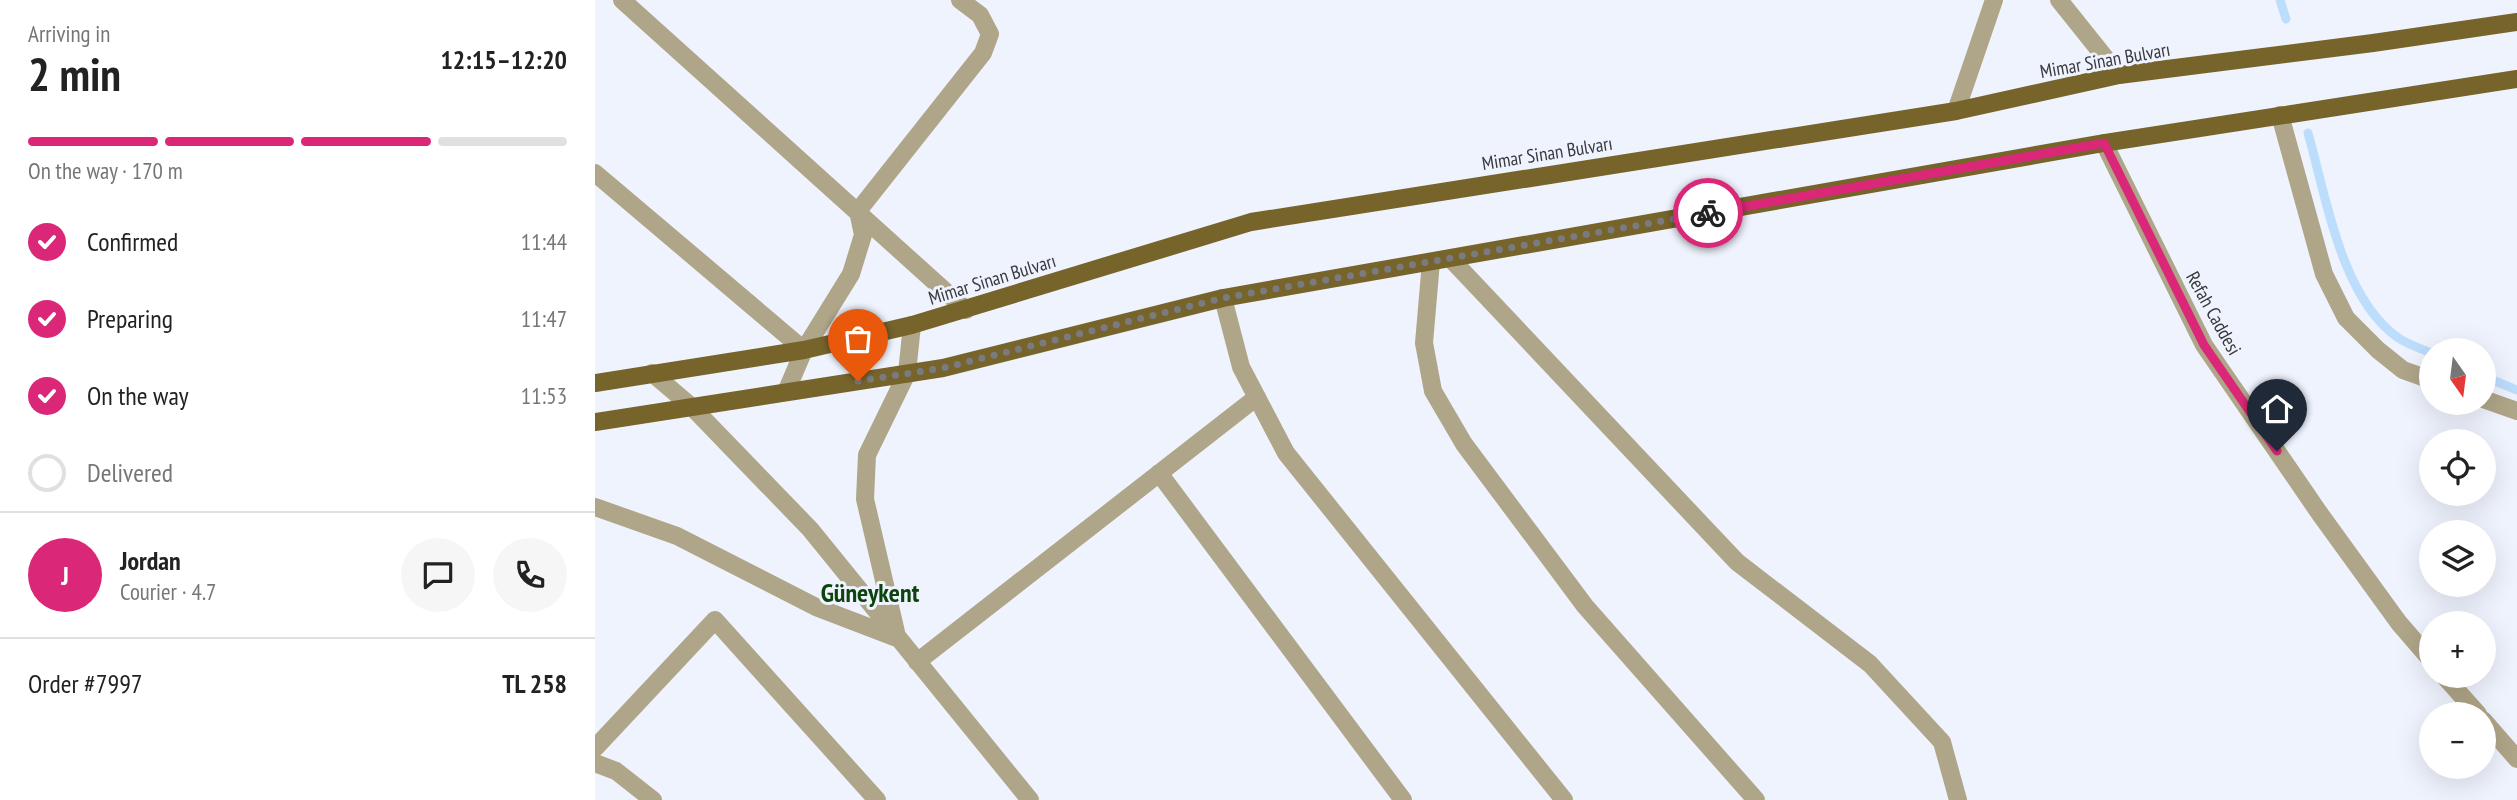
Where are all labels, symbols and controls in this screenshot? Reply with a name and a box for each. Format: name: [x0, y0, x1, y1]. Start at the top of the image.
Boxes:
text: Arriving in: [28, 19, 110, 48]
street label: Mimar Sinan Bulvarı: [2038, 37, 2172, 83]
text: 12:15–12:20: [440, 43, 567, 76]
text: 2 min: [28, 44, 121, 104]
street label: Mimar Sinan Bulvarı: [1480, 131, 1614, 175]
text: On the way · 170 m: [28, 156, 183, 185]
courier: [1673, 178, 1743, 248]
icon: bike: [1689, 194, 1727, 232]
icon: check: [28, 223, 66, 261]
text: Confirmed: [87, 225, 178, 258]
text: 11:44: [521, 227, 567, 256]
street label: Mimar Sinan Bulvarı: [925, 248, 1059, 310]
street label: Refah Caddesi: [2181, 267, 2247, 359]
icon: check: [28, 300, 66, 338]
text: Preparing: [87, 302, 173, 335]
text: 11:47: [521, 304, 567, 333]
pin: [828, 309, 888, 381]
icon: bag: [839, 320, 877, 358]
north arrow: [2419, 338, 2495, 415]
map controls: [2419, 338, 2496, 779]
icon: check: [28, 377, 66, 415]
text: On the way: [87, 379, 189, 412]
pin: [2247, 379, 2307, 451]
text: 11:53: [521, 381, 567, 410]
icon: home: [2258, 390, 2296, 428]
button: locate: [2419, 429, 2496, 506]
text: Delivered: [87, 456, 173, 489]
button: layers: [2419, 520, 2496, 597]
button: chat: [401, 538, 475, 612]
button: phone: [493, 538, 567, 612]
text: Jordan: [120, 544, 181, 577]
text: J: [61, 559, 69, 592]
district label: Güneykent: [821, 576, 920, 609]
text: Courier · 4.7: [120, 577, 216, 606]
button: +: [2419, 611, 2496, 688]
text: Order #7997: [28, 667, 143, 700]
text: TL 258: [502, 667, 567, 700]
button: −: [2419, 702, 2496, 779]

